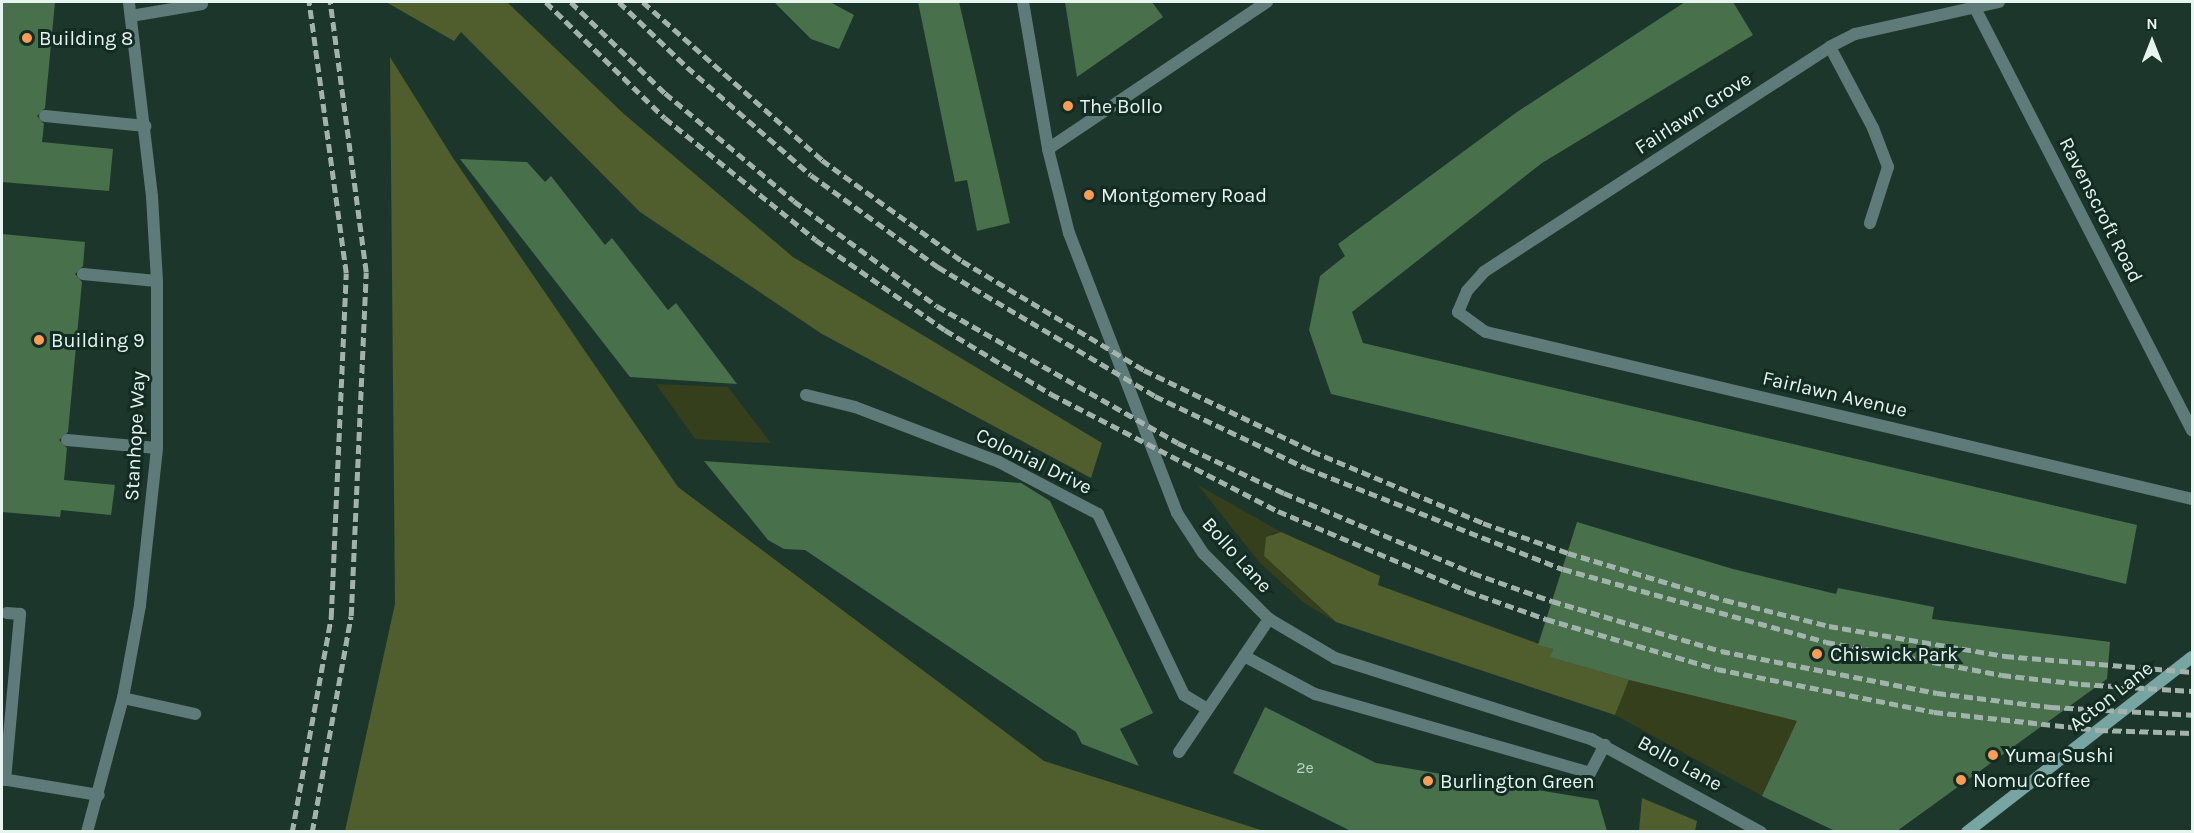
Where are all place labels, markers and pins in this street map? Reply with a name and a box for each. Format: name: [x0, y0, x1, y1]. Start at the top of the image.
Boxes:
place label: Building 8: [39, 26, 133, 50]
marker: Building 8: [20, 31, 34, 45]
place label: The Bollo: [1080, 94, 1163, 118]
marker: The Bollo: [1061, 99, 1075, 113]
place label: Montgomery Road: [1101, 183, 1267, 207]
marker: Montgomery Road: [1082, 188, 1096, 202]
place label: Building 9: [51, 328, 145, 352]
marker: Building 9: [32, 333, 46, 347]
place label: Chiswick Park: [1830, 642, 1958, 666]
marker: Chiswick Park: [1808, 645, 1826, 663]
place label: Yuma Sushi: [2005, 743, 2114, 767]
marker: Yuma Sushi: [1986, 748, 2000, 762]
place label: Nomu Coffee: [1973, 768, 2091, 792]
place label: Burlington Green: [1440, 769, 1595, 793]
marker: Nomu Coffee: [1954, 773, 1968, 787]
marker: Burlington Green: [1421, 774, 1435, 788]

